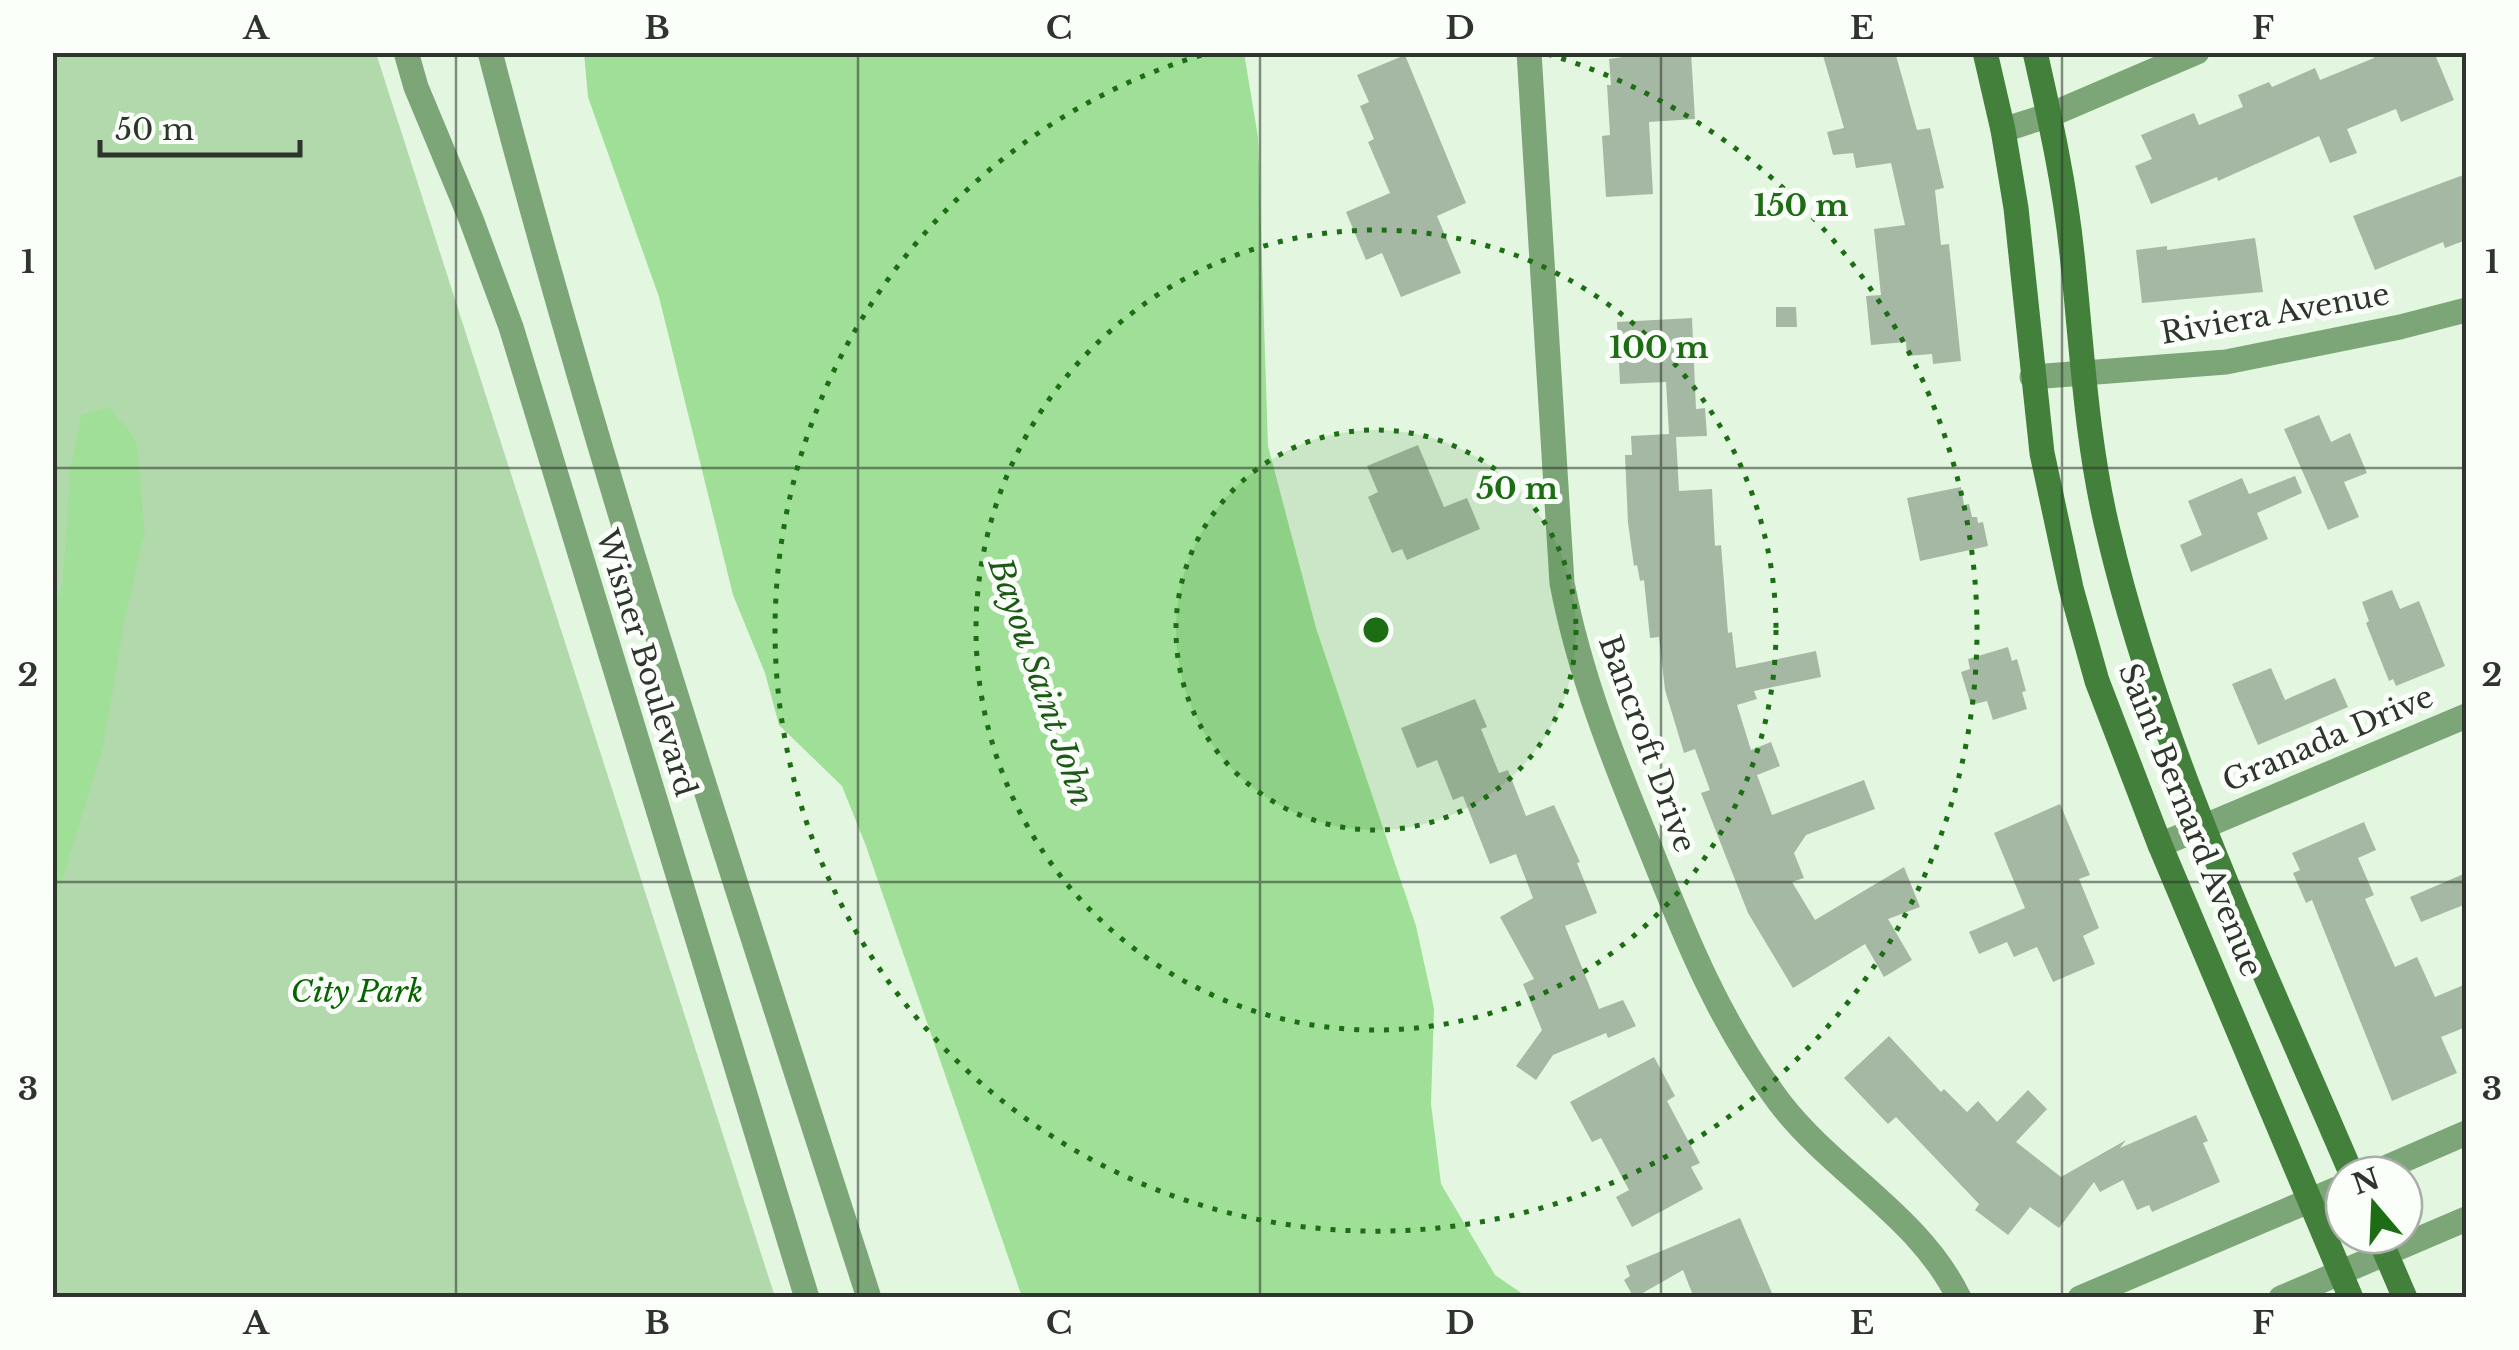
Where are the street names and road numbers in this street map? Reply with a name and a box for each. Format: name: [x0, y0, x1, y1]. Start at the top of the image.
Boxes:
street label: Riviera Avenue: [2158, 275, 2392, 352]
street label: Wisner Boulevard: [588, 524, 705, 801]
street label: Bancroft Drive: [1591, 630, 1704, 857]
street label: Saint Bernard Avenue: [2111, 658, 2270, 982]
street label: Granada Drive: [2217, 678, 2439, 800]

